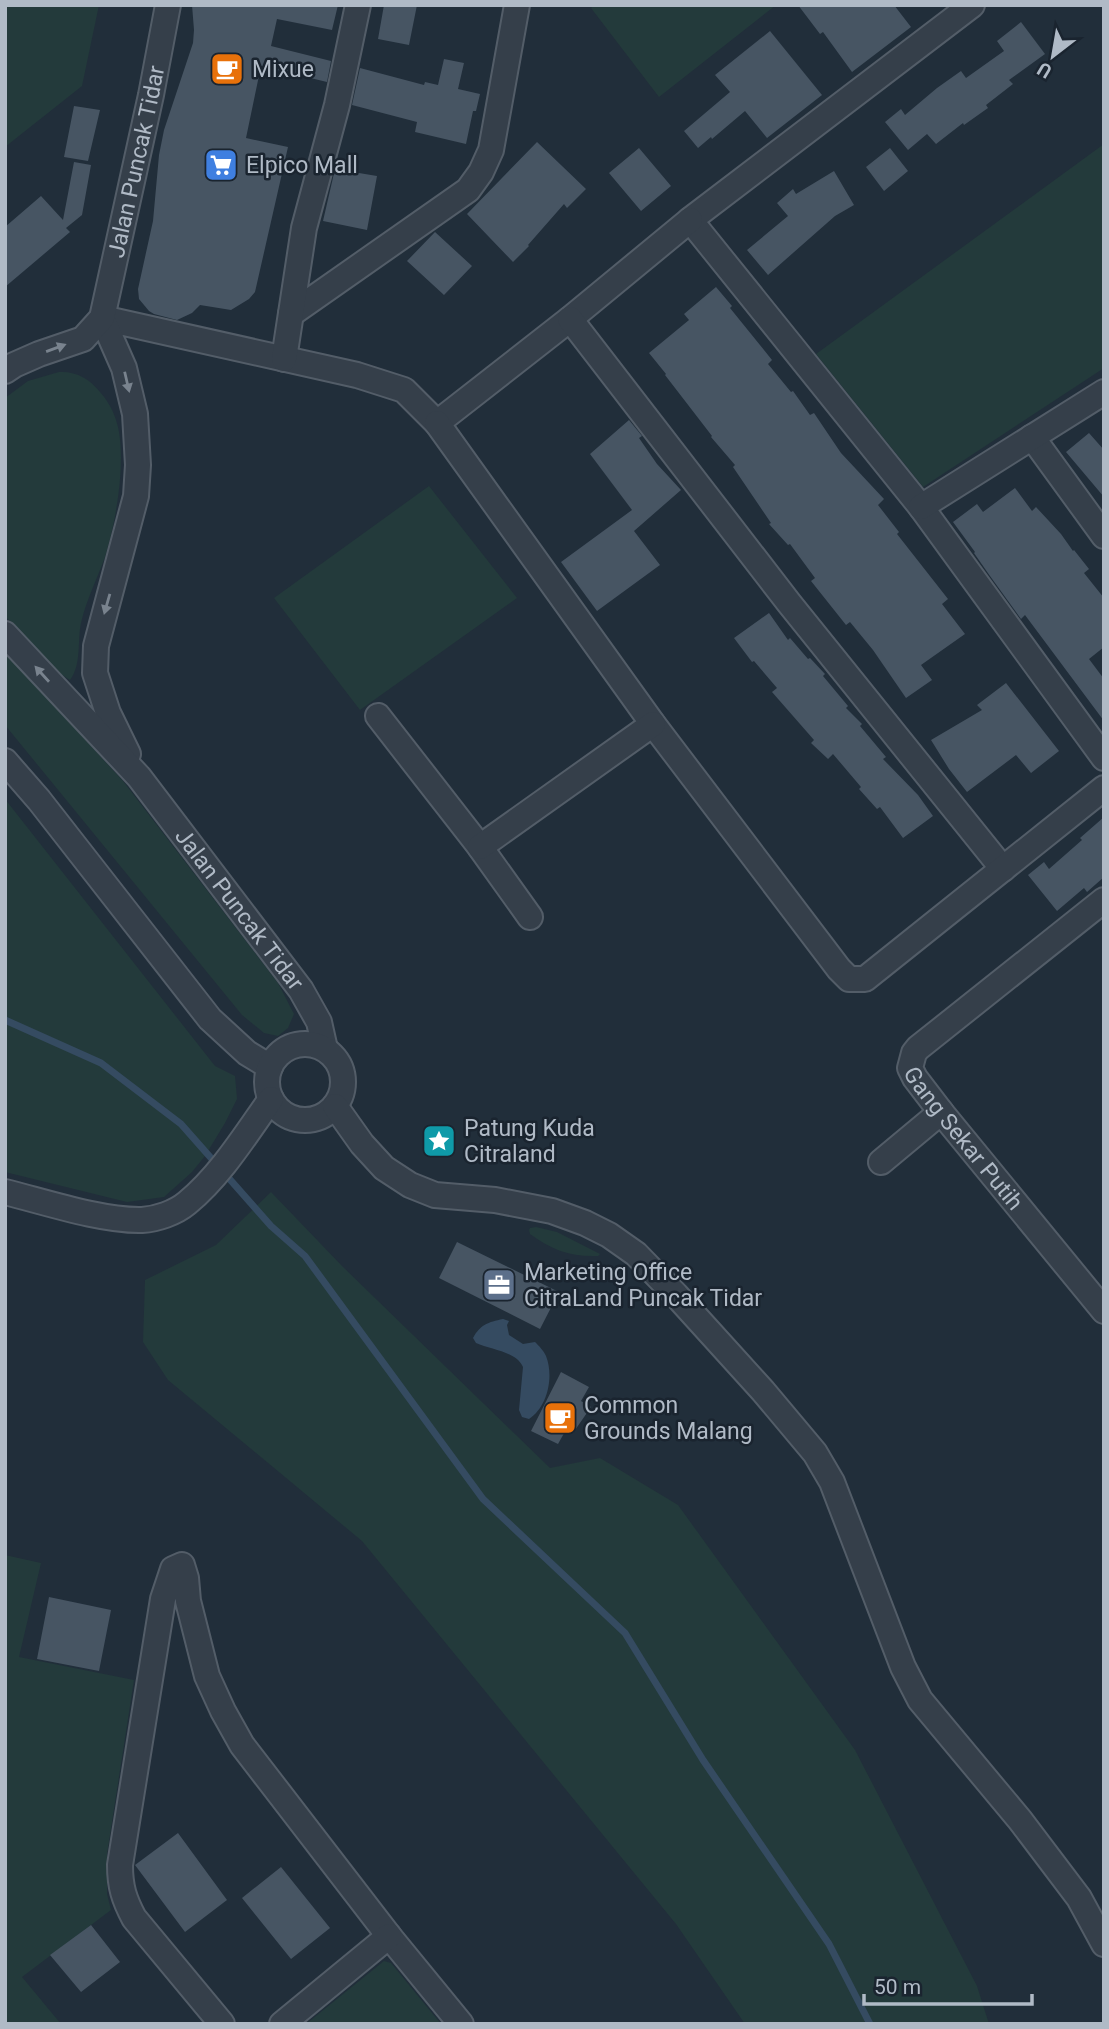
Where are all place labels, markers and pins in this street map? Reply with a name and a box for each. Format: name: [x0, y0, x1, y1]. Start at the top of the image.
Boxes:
cafe icon: Mixue: [208, 50, 246, 88]
place label: Mixue: [252, 56, 314, 83]
supermarket icon: Elpico Mall: [202, 146, 240, 184]
place label: Elpico Mall: [246, 152, 358, 179]
place label: Patung Kuda Citraland: [464, 1115, 595, 1168]
place icon: Patung Kuda Citraland: [420, 1122, 458, 1160]
place label: Marketing Office CitraLand Puncak Tidar: [524, 1259, 762, 1312]
office icon: Marketing Office CitraLand Puncak Tidar: [480, 1266, 518, 1304]
place label: Common Grounds Malang: [584, 1392, 753, 1445]
cafe icon: Common Grounds Malang: [541, 1399, 579, 1437]

